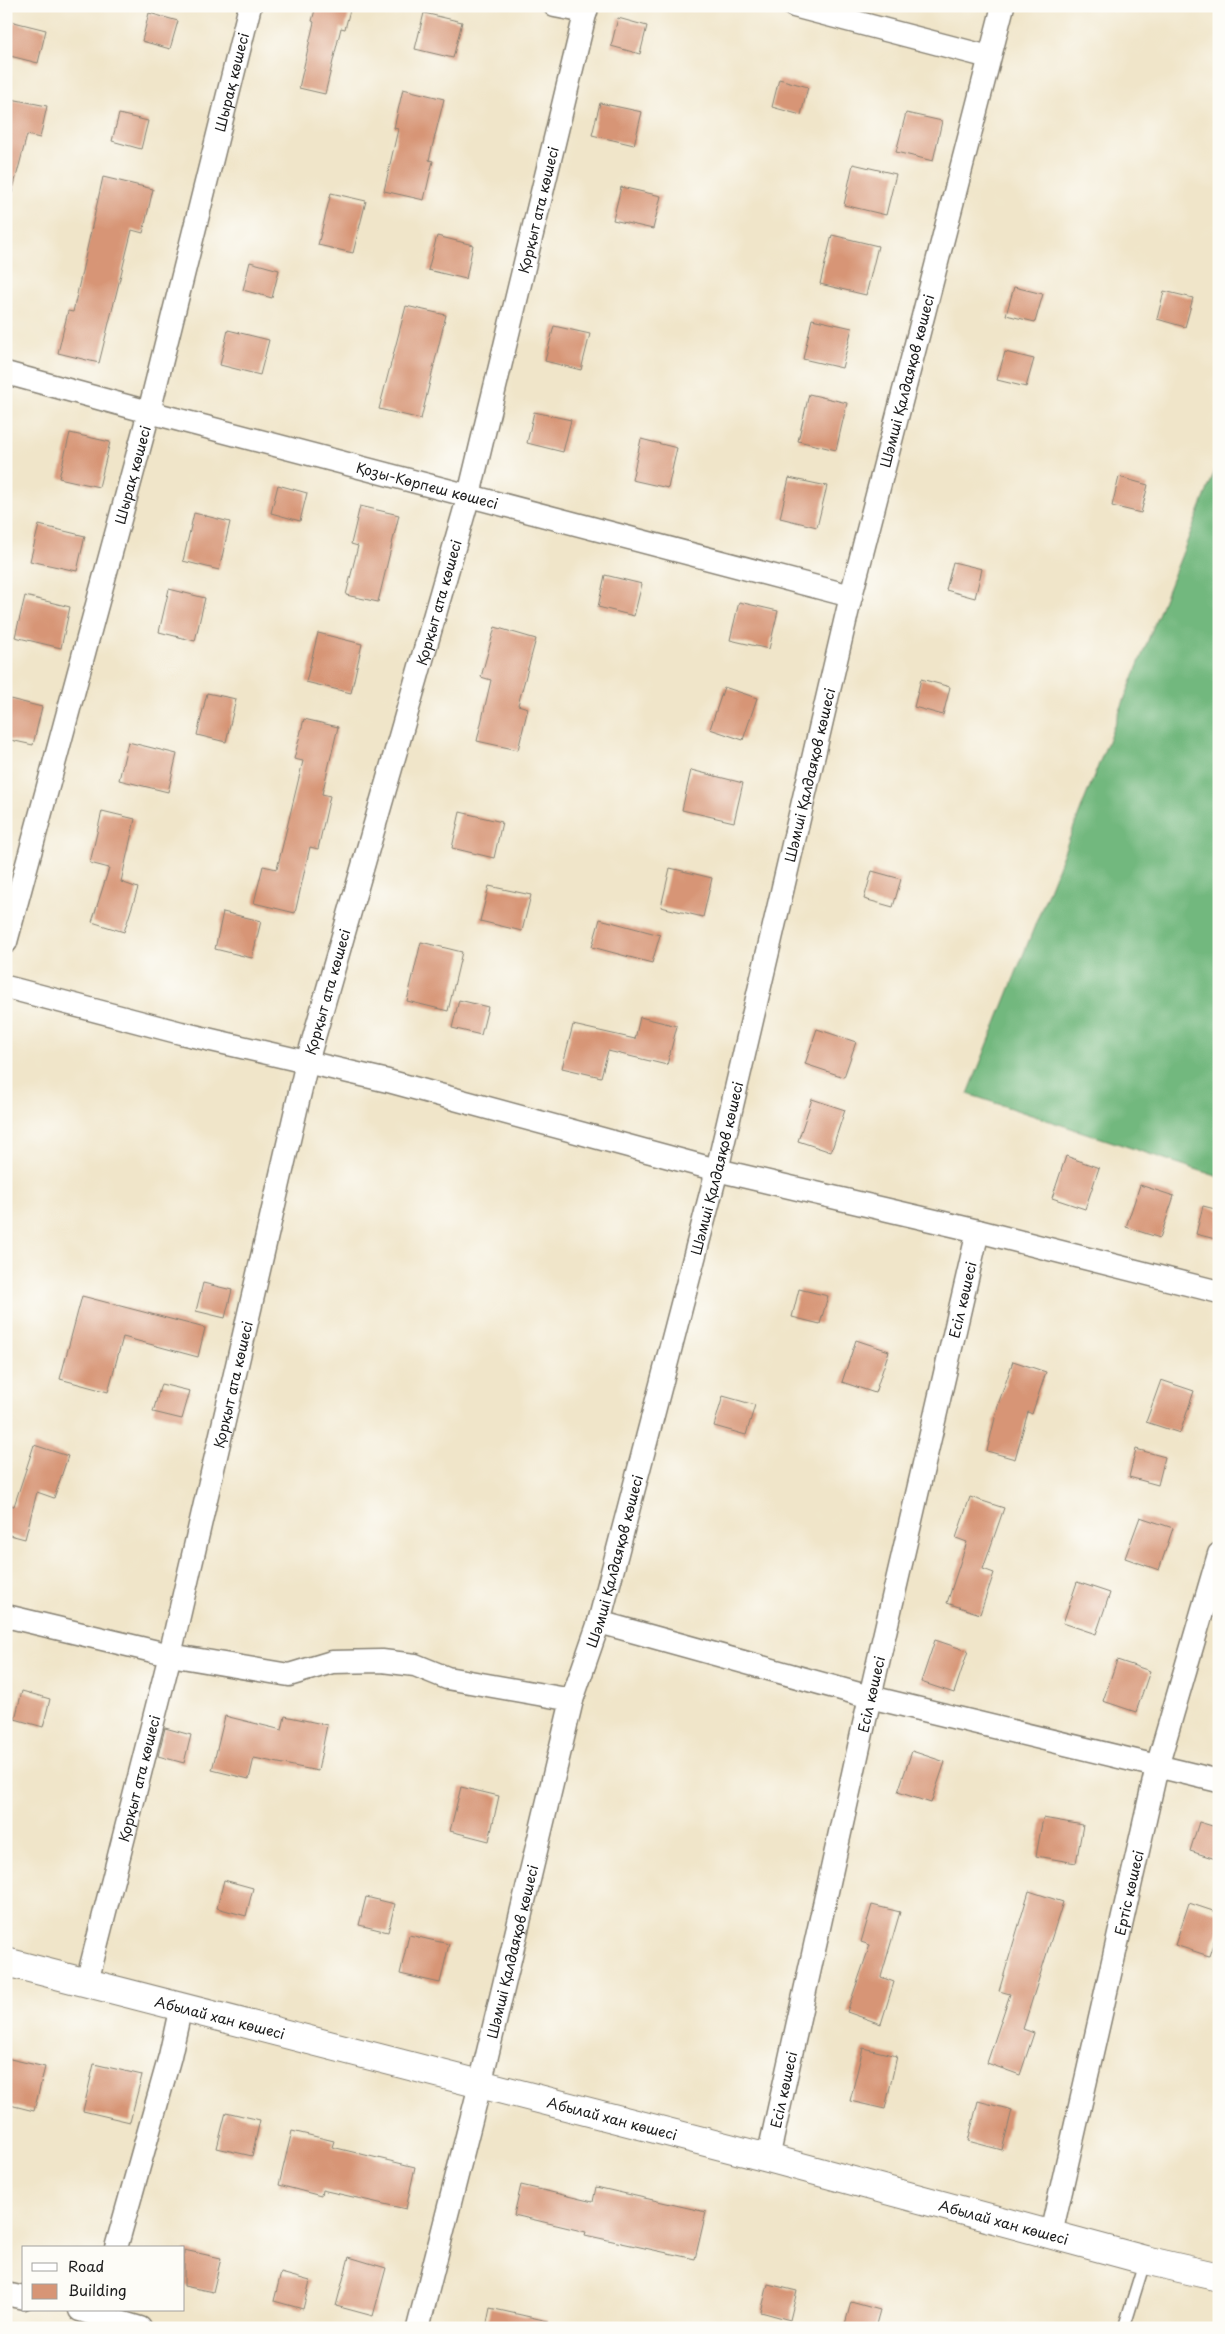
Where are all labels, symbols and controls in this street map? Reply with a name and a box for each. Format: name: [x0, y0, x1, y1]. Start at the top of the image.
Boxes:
street label: Шырақ көшесі: [209, 30, 254, 134]
street label: Қорқыт ата көшесі: [512, 144, 563, 276]
street label: Шәмші Қалдаяқов көшесі: [874, 292, 939, 470]
street label: Шырақ көшесі: [109, 423, 155, 526]
street label: Қозы-Көрпеш көшесі: [354, 456, 501, 514]
street label: Қорқыт ата көшесі: [410, 537, 466, 668]
street label: Шәмші Қалдаяқов көшесі: [779, 686, 840, 864]
street label: Қорқыт ата көшесі: [299, 926, 355, 1057]
street label: Шәмші Қалдаяқов көшесі: [685, 1079, 748, 1257]
street label: Есіл көшесі: [943, 1259, 981, 1340]
street label: Қорқыт ата көшесі: [208, 1319, 257, 1450]
street label: Шәмші Қалдаяқов көшесі: [581, 1472, 648, 1650]
street label: Есіл көшесі: [852, 1654, 890, 1735]
street label: Қорқыт ата көшесі: [112, 1713, 165, 1844]
street label: Ертіс көшесі: [1109, 1848, 1148, 1937]
street label: Шәмші Қалдаяқов көшесі: [481, 1863, 543, 2041]
street label: Абылай хан көшесі: [153, 1990, 287, 2044]
street label: Есіл көшесі: [764, 2049, 802, 2130]
street label: Абылай хан көшесі: [545, 2091, 680, 2145]
street label: Абылай хан көшесі: [936, 2194, 1071, 2249]
legend: [22, 2246, 185, 2312]
text: Road: [68, 2254, 104, 2277]
text: Building: [68, 2278, 127, 2301]

